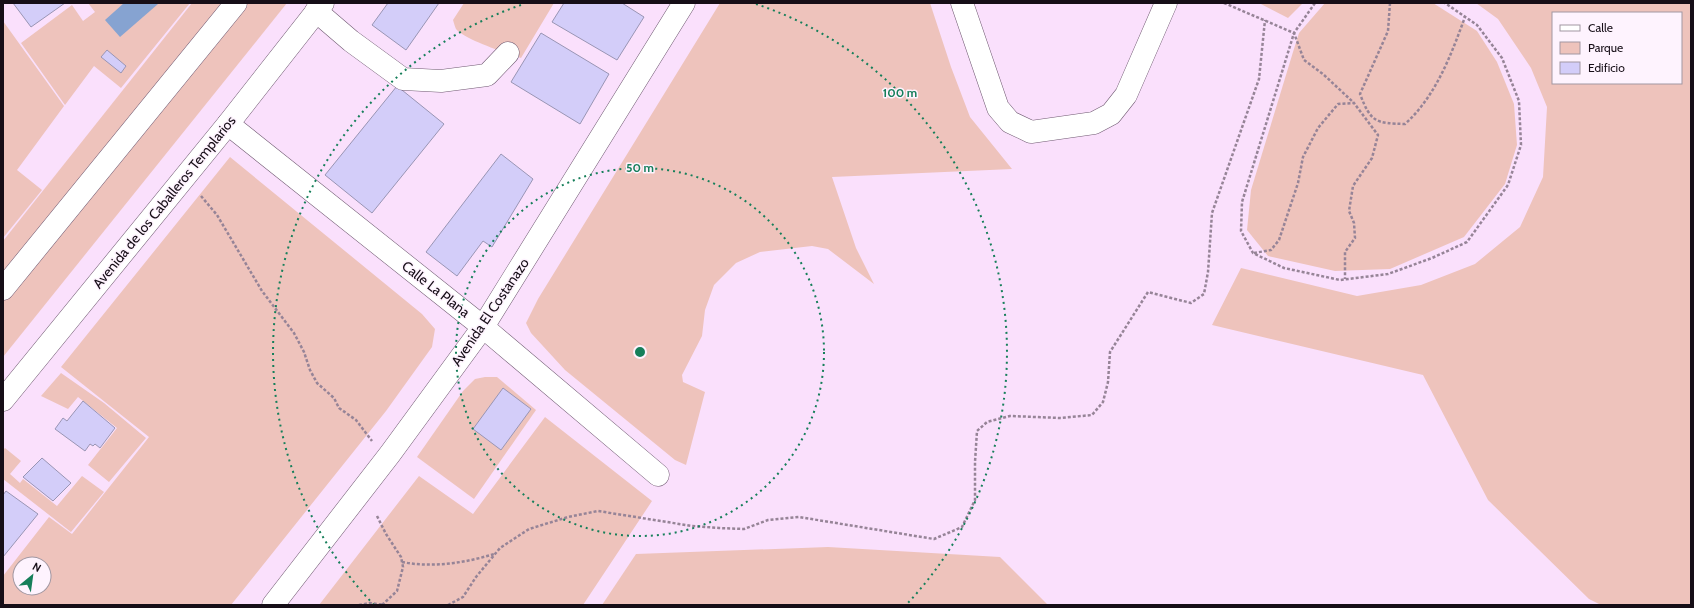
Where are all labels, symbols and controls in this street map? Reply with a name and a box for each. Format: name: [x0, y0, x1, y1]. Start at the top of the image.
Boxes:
legend: [1552, 12, 1682, 84]
text: Calle: [1588, 20, 1613, 35]
text: Parque: [1588, 40, 1623, 55]
text: Edificio: [1588, 60, 1625, 75]
text: 100 m: [883, 85, 917, 100]
street label: Avenida de los Caballeros Templarios: [89, 112, 240, 292]
text: 50 m: [626, 160, 654, 175]
street label: Avenida El Costanazo: [447, 254, 533, 370]
street label: Calle La Plana: [398, 257, 474, 321]
centre of rings: [633, 345, 647, 359]
north arrow: [12, 556, 52, 596]
text: N: [30, 559, 44, 575]

